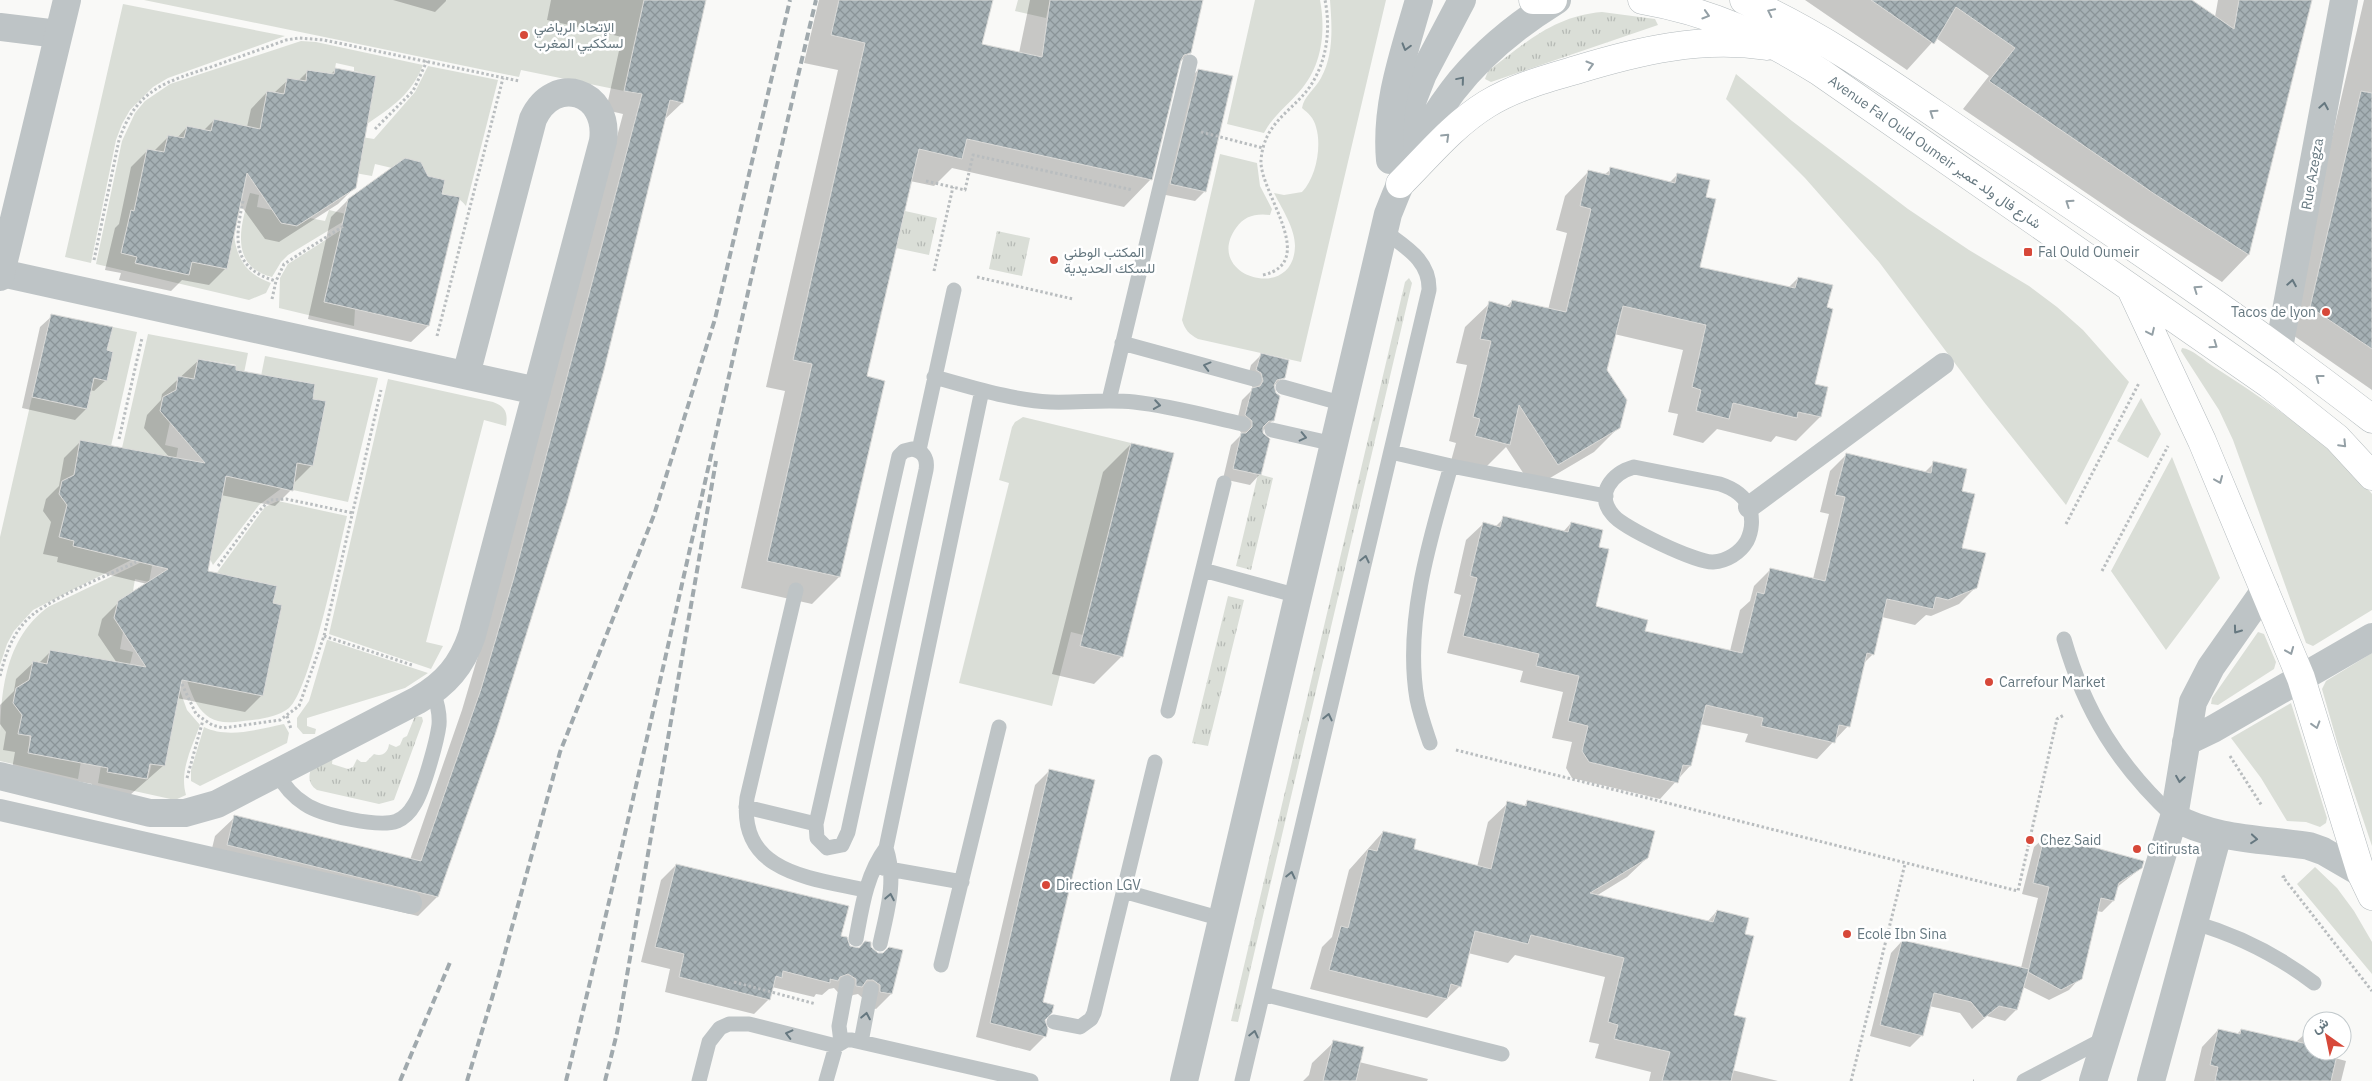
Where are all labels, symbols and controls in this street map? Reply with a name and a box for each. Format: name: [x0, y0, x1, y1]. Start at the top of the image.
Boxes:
one-way arrow: [1767, 8, 1776, 18]
one-way arrow: [1701, 10, 1710, 20]
place label: الإتحاد الرياضي لسككيي المغرب: [534, 18, 623, 55]
marker: الإتحاد الرياضي لسككيي المغرب: [518, 29, 530, 41]
one-way arrow: [1401, 42, 1411, 51]
one-way arrow: [1585, 61, 1594, 71]
street label: Avenue Fal Ould Oumeir شارع فال ولد عمير: [1824, 71, 2045, 234]
one-way arrow: [1455, 76, 1464, 85]
one-way arrow: [2319, 102, 2329, 110]
one-way arrow: [1930, 110, 1939, 119]
one-way arrow: [1441, 133, 1450, 142]
street label: Rue Azegza: [2297, 136, 2327, 211]
one-way arrow: [2065, 200, 2075, 209]
place label: المكتب الوطني للسكك الحديدية: [1064, 243, 1155, 277]
place label: Fal Ould Oumeir: [2038, 243, 2139, 261]
marker: Fal Ould Oumeir: [2022, 246, 2034, 258]
marker: المكتب الوطني للسكك الحديدية: [1048, 254, 1060, 266]
one-way arrow: [2287, 279, 2297, 288]
one-way arrow: [2193, 286, 2203, 295]
place label: Tacos de lyon: [2231, 303, 2316, 321]
marker: Tacos de lyon: [2320, 306, 2332, 318]
one-way arrow: [2145, 327, 2155, 336]
one-way arrow: [2208, 339, 2218, 348]
one-way arrow: [1203, 362, 1212, 372]
one-way arrow: [2316, 376, 2325, 384]
one-way arrow: [1153, 400, 1162, 410]
one-way arrow: [1299, 431, 1308, 442]
one-way arrow: [2337, 438, 2346, 447]
one-way arrow: [2212, 475, 2223, 484]
one-way arrow: [1359, 555, 1370, 564]
one-way arrow: [2234, 624, 2243, 634]
one-way arrow: [2284, 646, 2294, 655]
place label: Carrefour Market: [1999, 673, 2106, 691]
marker: Carrefour Market: [1983, 676, 1995, 688]
one-way arrow: [1322, 713, 1333, 722]
one-way arrow: [2310, 720, 2320, 729]
one-way arrow: [2175, 774, 2185, 783]
place label: Chez Said: [2040, 831, 2101, 849]
one-way arrow: [2250, 833, 2258, 844]
marker: Chez Said: [2024, 834, 2036, 846]
place label: Citirusta: [2147, 840, 2200, 858]
marker: Citirusta: [2131, 843, 2143, 855]
one-way arrow: [1285, 871, 1296, 880]
place label: Direction LGV: [1056, 876, 1141, 894]
marker: Direction LGV: [1040, 879, 1052, 891]
one-way arrow: [884, 892, 894, 901]
place label: Ecole Ibn Sina: [1857, 925, 1947, 943]
marker: Ecole Ibn Sina: [1841, 928, 1853, 940]
one-way arrow: [860, 1011, 870, 1020]
north arrow: [2302, 1011, 2352, 1061]
text: ش: [2308, 1013, 2332, 1037]
one-way arrow: [785, 1029, 793, 1040]
one-way arrow: [1248, 1029, 1259, 1038]

